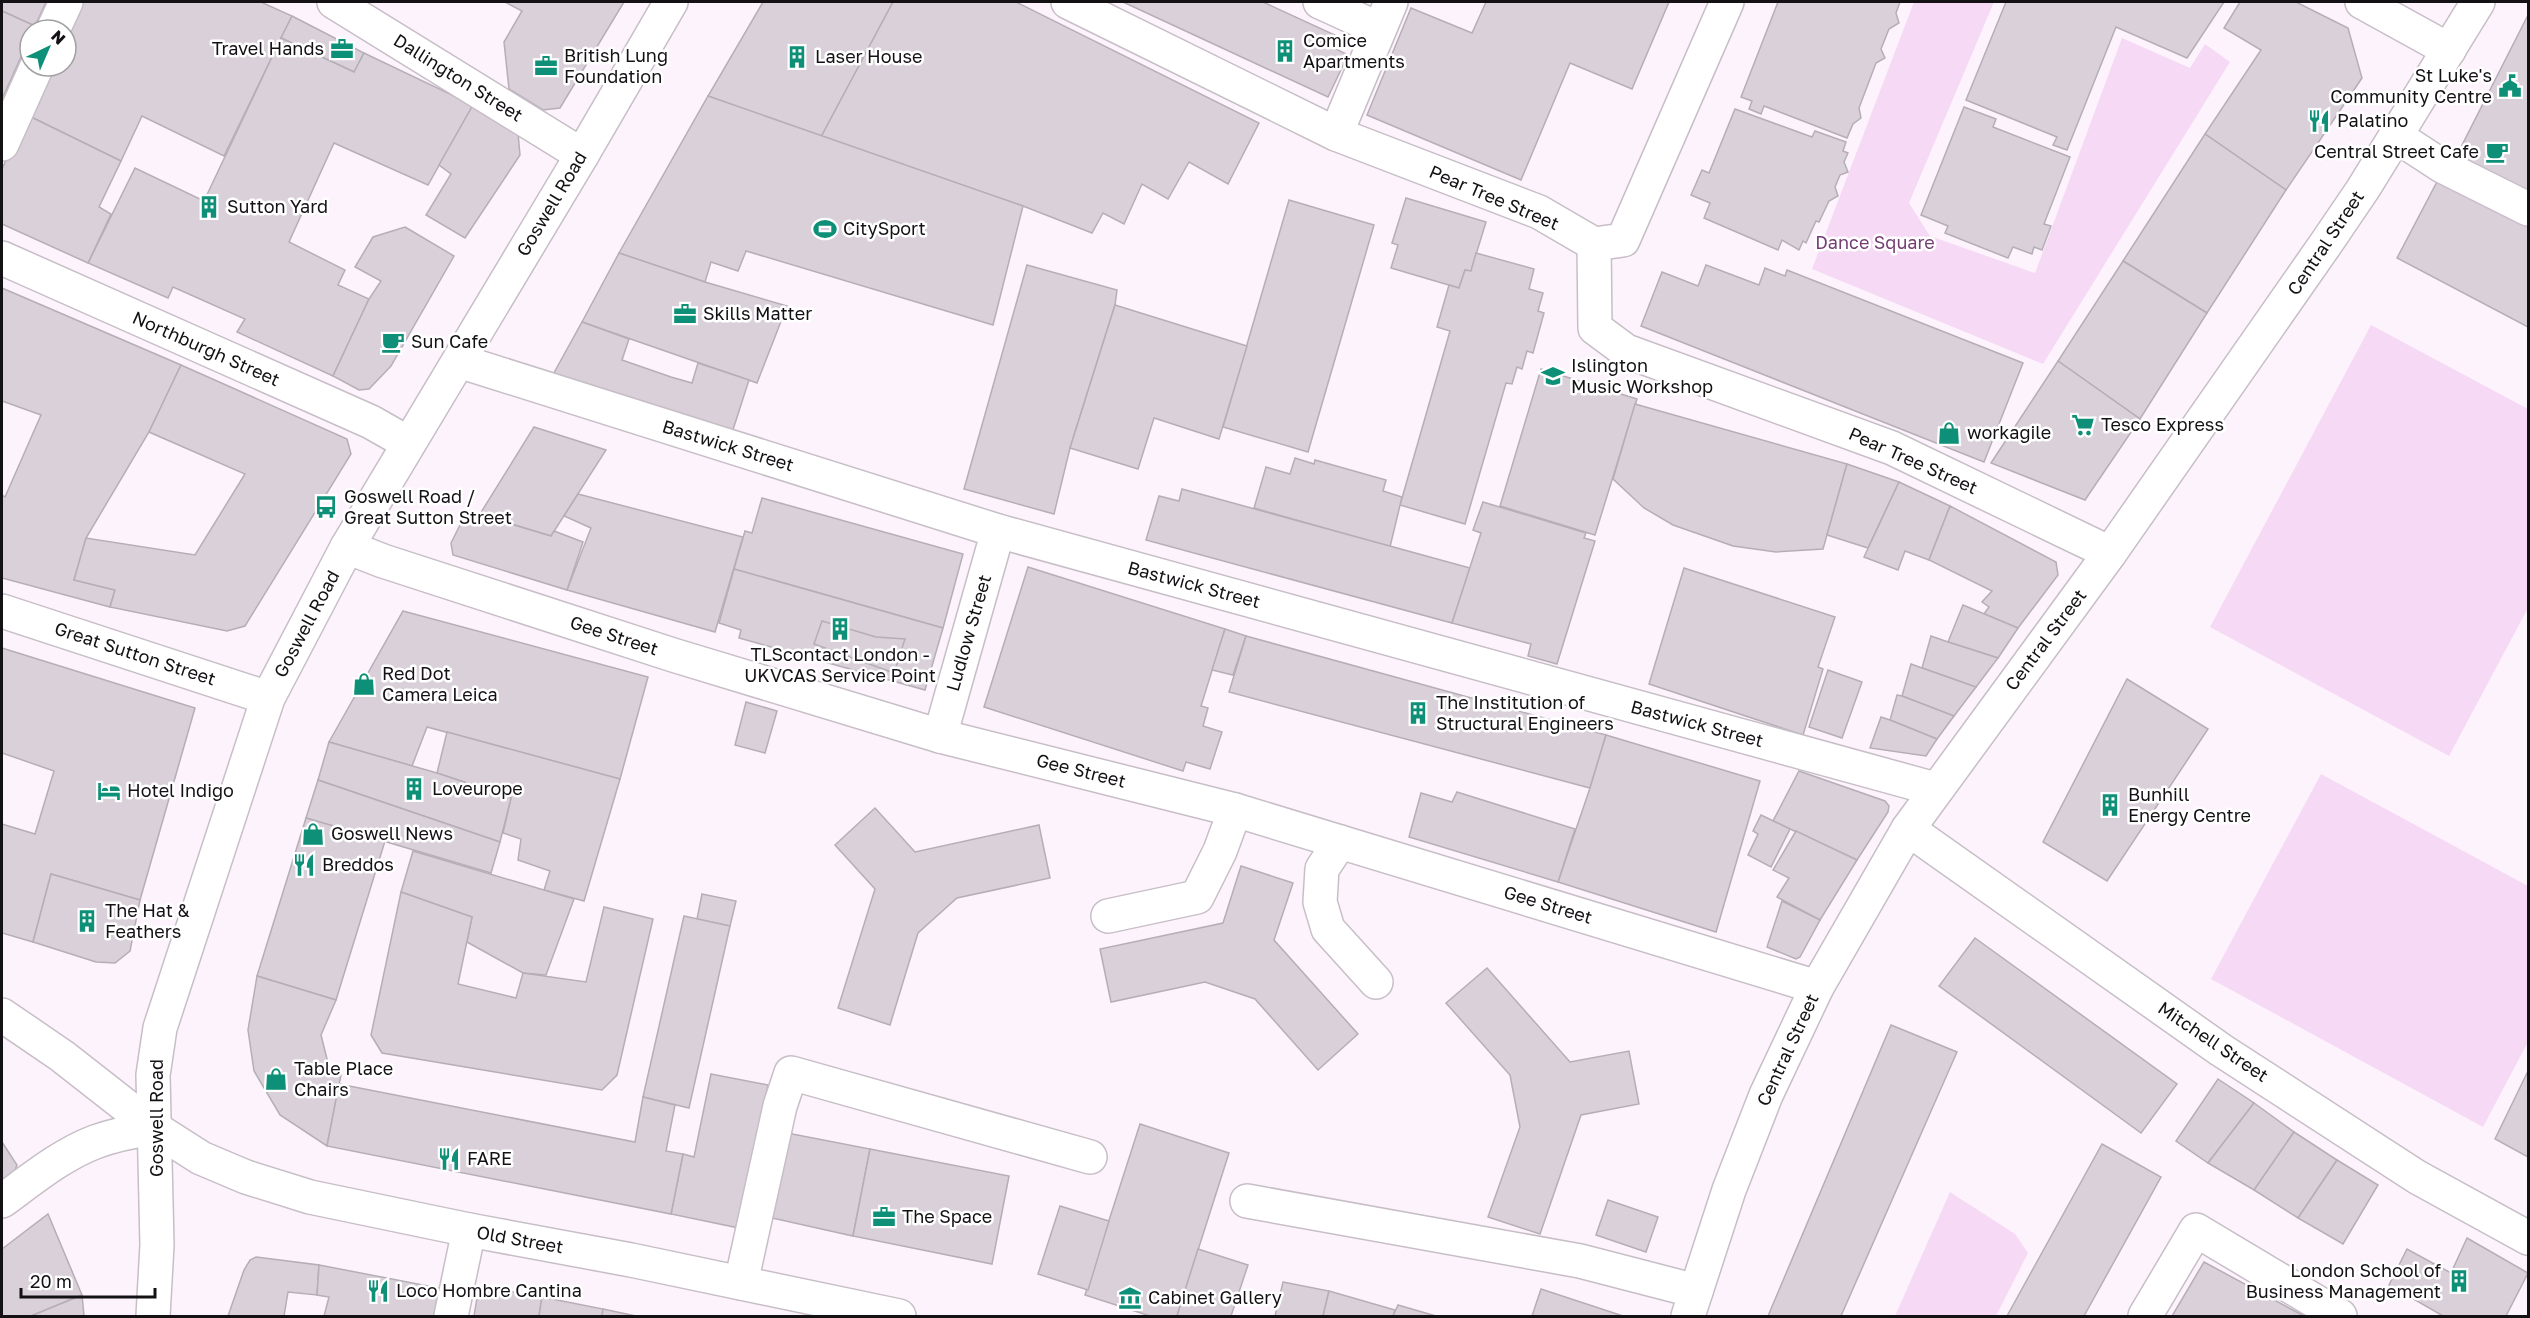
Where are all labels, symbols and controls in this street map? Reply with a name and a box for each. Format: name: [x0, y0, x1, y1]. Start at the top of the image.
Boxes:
north arrow: [18, 18, 78, 78]
text: N: [47, 26, 70, 49]
street label: Dallington Street: [390, 29, 527, 126]
place label: Comice Apartments: [1303, 29, 1405, 72]
office icon: Travel Hands: [329, 36, 355, 62]
place label: Travel Hands: [212, 37, 324, 59]
building icon: Comice Apartments: [1272, 38, 1298, 64]
place label: British Lung Foundation: [564, 44, 668, 87]
building icon: Laser House: [784, 44, 810, 70]
place label: Laser House: [815, 45, 922, 67]
office icon: British Lung Foundation: [533, 53, 559, 79]
place label: St Luke's Community Centre: [2330, 64, 2492, 107]
public building icon: St Luke's Community Centre: [2497, 73, 2523, 99]
restaurant icon: Palatino: [2306, 108, 2332, 134]
place label: Palatino: [2337, 109, 2408, 131]
cafe icon: Central Street Cafe: [2484, 139, 2510, 165]
place label: Central Street Cafe: [2314, 140, 2479, 162]
street label: Goswell Road: [511, 147, 591, 260]
street label: Pear Tree Street: [1426, 160, 1563, 234]
street label: Central Street: [2282, 186, 2368, 299]
building icon: Sutton Yard: [196, 194, 222, 220]
place label: Sutton Yard: [227, 195, 328, 217]
sports icon: CitySport: [812, 216, 838, 242]
place label: CitySport: [843, 217, 926, 239]
park label: Dance Square: [1815, 231, 1935, 253]
office icon: Skills Matter: [672, 301, 698, 327]
place label: Skills Matter: [703, 302, 812, 324]
street label: Northburgh Street: [129, 306, 283, 390]
cafe icon: Sun Cafe: [380, 329, 406, 355]
place label: Sun Cafe: [411, 330, 488, 352]
place label: Islington Music Workshop: [1571, 354, 1713, 397]
school or university icon: Islington Music Workshop: [1540, 363, 1566, 389]
supermarket icon: Tesco Express: [2070, 412, 2096, 438]
place label: Tesco Express: [2101, 413, 2224, 435]
street label: Bastwick Street: [660, 415, 797, 475]
shop icon: workagile: [1936, 420, 1962, 446]
place label: workagile: [1967, 421, 2051, 443]
street label: Pear Tree Street: [1846, 422, 1981, 498]
place label: Goswell Road / Great Sutton Street: [344, 485, 512, 528]
bus stop icon: Goswell Road / Great Sutton Street: [313, 494, 339, 520]
street label: Bastwick Street: [1126, 556, 1263, 612]
street label: Goswell Road: [269, 566, 344, 681]
street label: Ludlow Street: [941, 572, 995, 694]
street label: Central Street: [2000, 584, 2090, 694]
street label: Gee Street: [567, 610, 661, 660]
building icon: TLScontact London - UKVCAS Service Point: [827, 616, 853, 642]
street label: Great Sutton Street: [52, 617, 219, 689]
place label: TLScontact London - UKVCAS Service Point: [744, 643, 936, 686]
place label: Red Dot Camera Leica: [382, 662, 498, 705]
shop icon: Red Dot Camera Leica: [351, 671, 377, 697]
place label: The Institution of Structural Engineers: [1436, 691, 1614, 734]
street label: Bastwick Street: [1629, 695, 1766, 751]
building icon: The Institution of Structural Engineers: [1405, 700, 1431, 726]
street label: Gee Street: [1034, 748, 1128, 792]
building icon: Loveurope: [401, 776, 427, 802]
place label: Loveurope: [432, 777, 523, 799]
hotel icon: Hotel Indigo: [96, 778, 122, 804]
place label: Hotel Indigo: [127, 779, 234, 801]
place label: Bunhill Energy Centre: [2128, 783, 2251, 826]
building icon: Bunhill Energy Centre: [2097, 792, 2123, 818]
shop icon: Goswell News: [300, 821, 326, 847]
place label: Goswell News: [331, 822, 453, 844]
restaurant icon: Breddos: [291, 852, 317, 878]
place label: Breddos: [322, 853, 394, 875]
street label: Gee Street: [1501, 880, 1595, 928]
place label: The Hat & Feathers: [105, 899, 190, 942]
building icon: The Hat & Feathers: [74, 908, 100, 934]
street label: Central Street: [1751, 990, 1823, 1109]
street label: Mitchell Street: [2154, 996, 2273, 1086]
place label: Table Place Chairs: [294, 1057, 393, 1100]
street label: Goswell Road: [145, 1059, 167, 1177]
shop icon: Table Place Chairs: [263, 1066, 289, 1092]
restaurant icon: FARE: [436, 1146, 462, 1172]
place label: FARE: [467, 1147, 512, 1169]
office icon: The Space: [871, 1204, 897, 1230]
place label: The Space: [902, 1205, 992, 1227]
street label: Old Street: [475, 1221, 565, 1257]
place label: London School of Business Management: [2246, 1259, 2441, 1302]
scale bar: [21, 1261, 154, 1299]
building icon: London School of Business Management: [2446, 1268, 2472, 1294]
text: 20 m: [30, 1270, 72, 1292]
restaurant icon: Loco Hombre Cantina: [365, 1278, 391, 1304]
place label: Loco Hombre Cantina: [396, 1279, 582, 1301]
museum icon: Cabinet Gallery: [1117, 1285, 1143, 1311]
place label: Cabinet Gallery: [1148, 1286, 1282, 1308]

